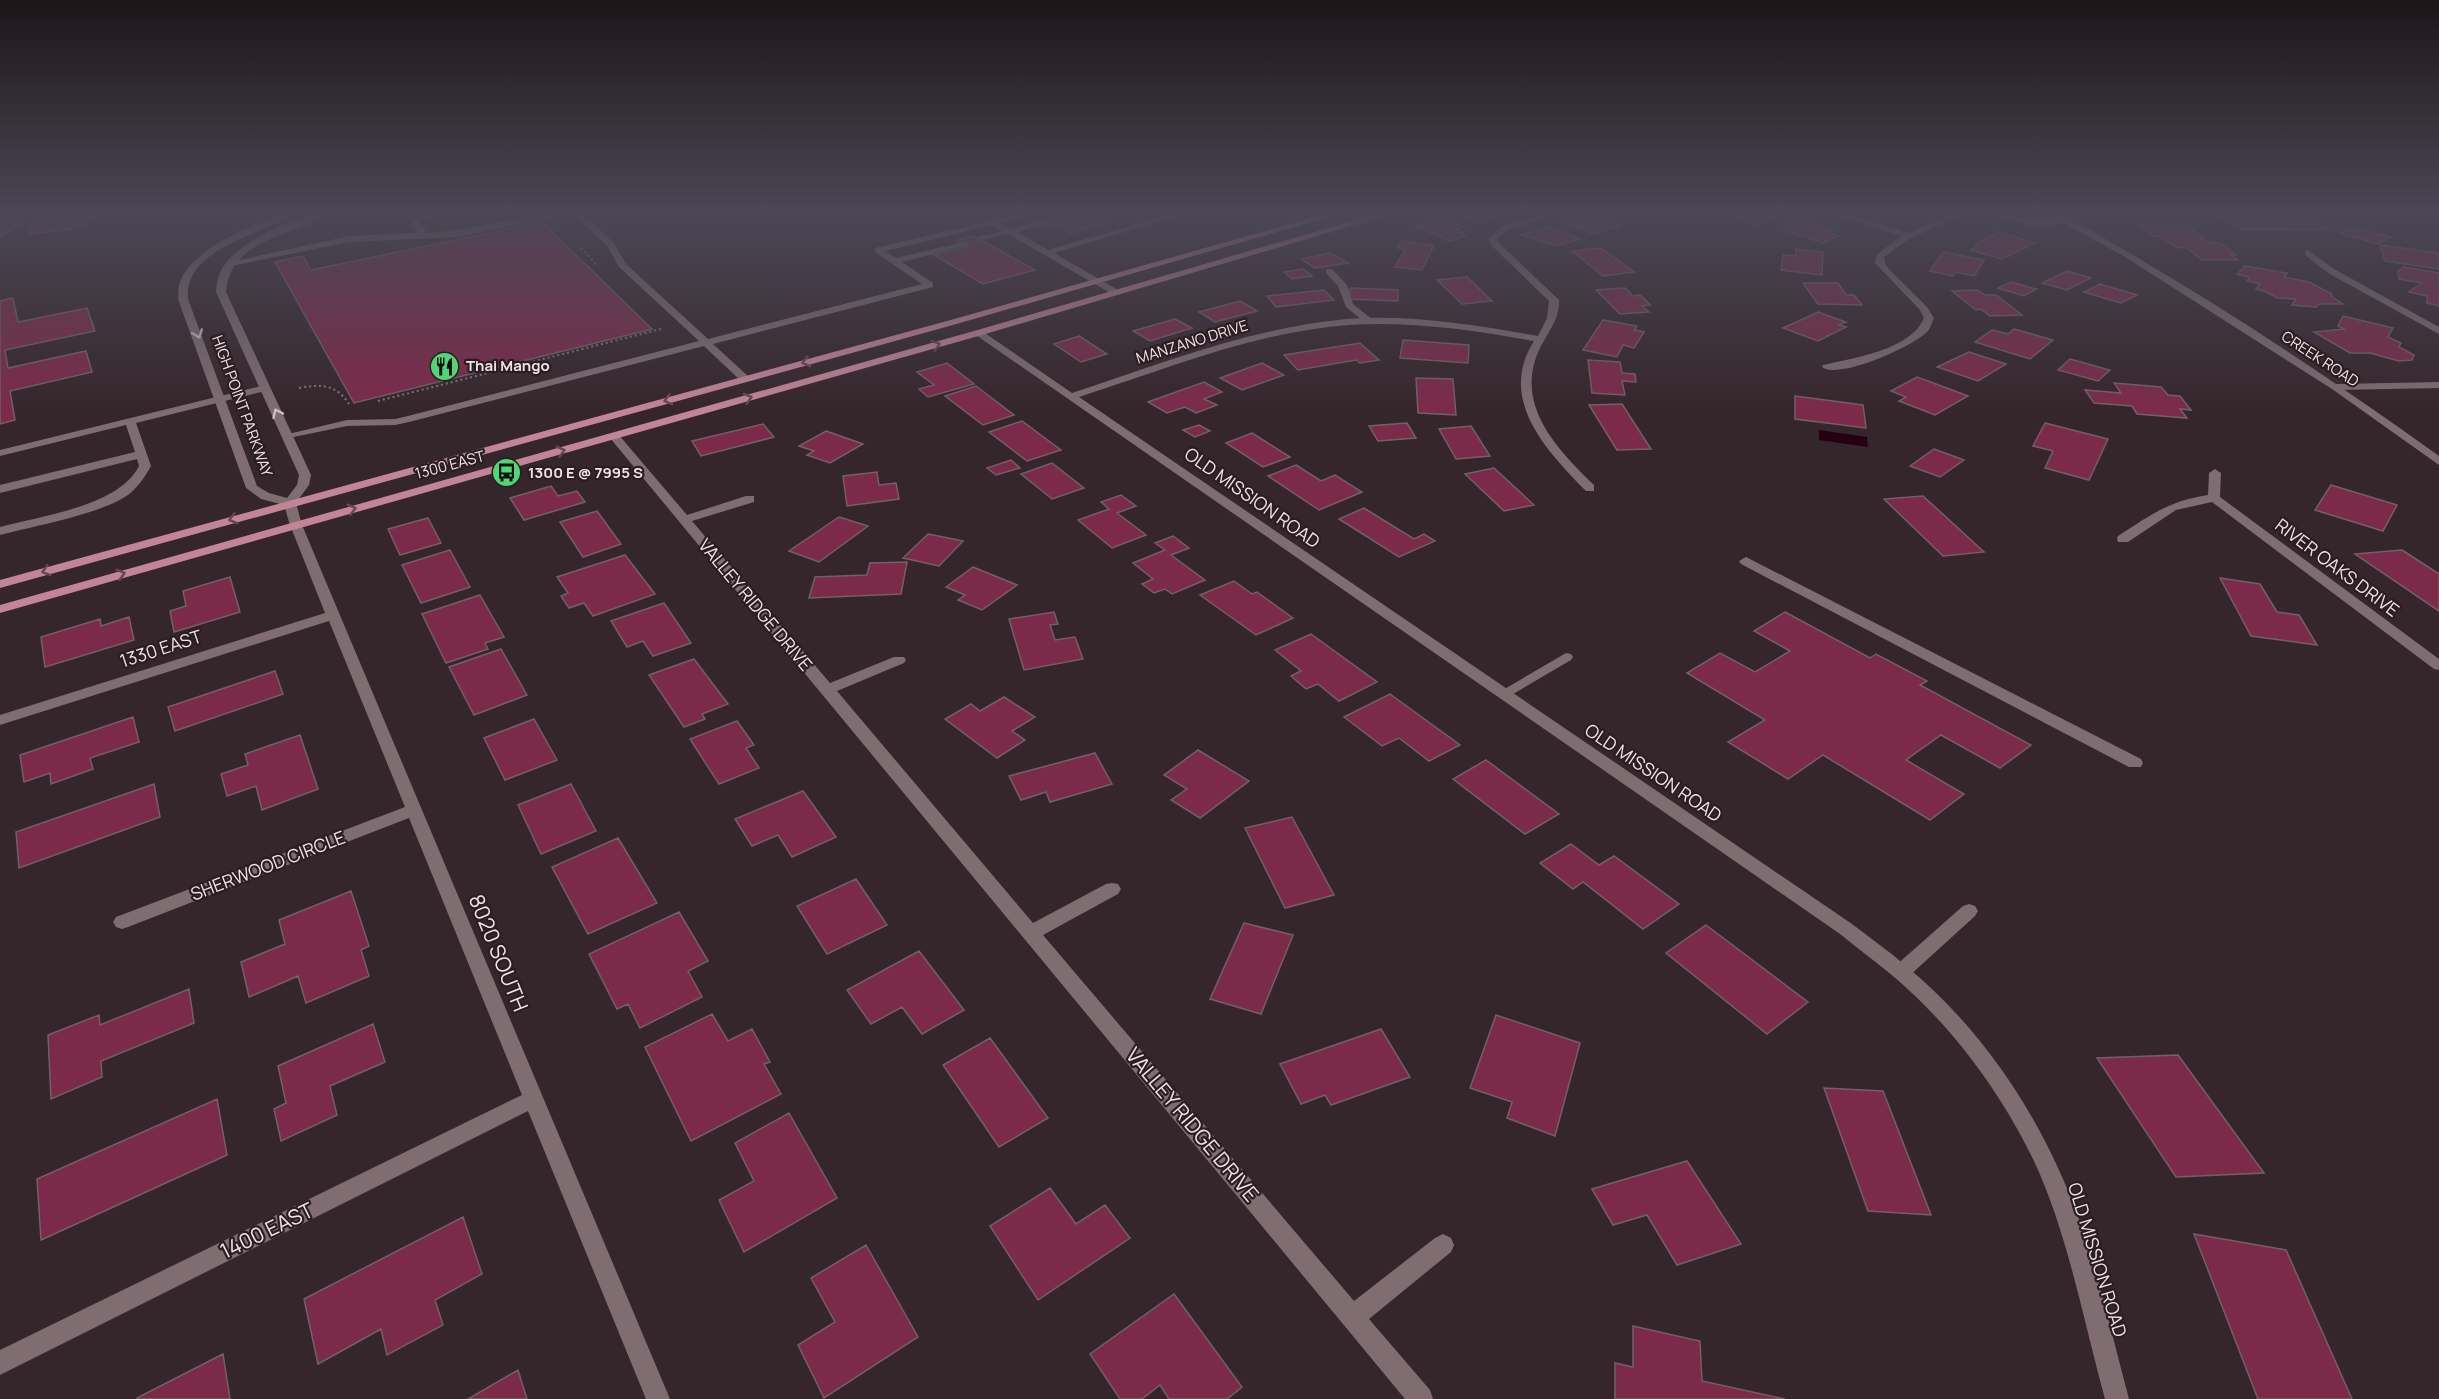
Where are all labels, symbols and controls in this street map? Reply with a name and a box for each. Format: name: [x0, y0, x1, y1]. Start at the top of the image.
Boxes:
street label: MANZANO DRIVE: [1133, 315, 1250, 369]
street label: CREEK ROAD: [2277, 326, 2363, 391]
one-way arrow: [191, 328, 203, 339]
street label: HIGH POINT PARKWAY: [207, 332, 278, 480]
one-way arrow: [931, 340, 941, 353]
restaurant icon: Thai Mango: [429, 350, 461, 382]
place label: Thai Mango: [466, 355, 550, 376]
one-way arrow: [801, 355, 811, 368]
one-way arrow: [663, 392, 673, 405]
one-way arrow: [743, 393, 753, 406]
one-way arrow: [272, 409, 284, 420]
street label: OLD MISSION ROAD: [1180, 441, 1325, 553]
street label: 1300 EAST: [413, 445, 487, 484]
one-way arrow: [555, 446, 565, 458]
bus stop icon: 1300 E @ 7995 S: [491, 457, 523, 489]
place label: 1300 E @ 7995 S: [528, 462, 643, 483]
one-way arrow: [347, 504, 357, 516]
one-way arrow: [229, 512, 239, 524]
street label: RIVER OAKS DRIVE: [2271, 513, 2404, 622]
street label: VALLEY RIDGE DRIVE: [693, 533, 818, 675]
one-way arrow: [41, 564, 51, 576]
one-way arrow: [115, 569, 125, 581]
street label: 1330 EAST: [117, 623, 205, 673]
street label: OLD MISSION ROAD: [1580, 717, 1727, 827]
street label: SHERWOOD CIRCLE: [187, 825, 348, 906]
street label: 8020 SOUTH: [463, 890, 535, 1015]
street label: VALLEY RIDGE DRIVE: [1120, 1041, 1266, 1207]
street label: OLD MISSION ROAD: [2063, 1180, 2133, 1340]
street label: 1400 EAST: [215, 1195, 318, 1265]

